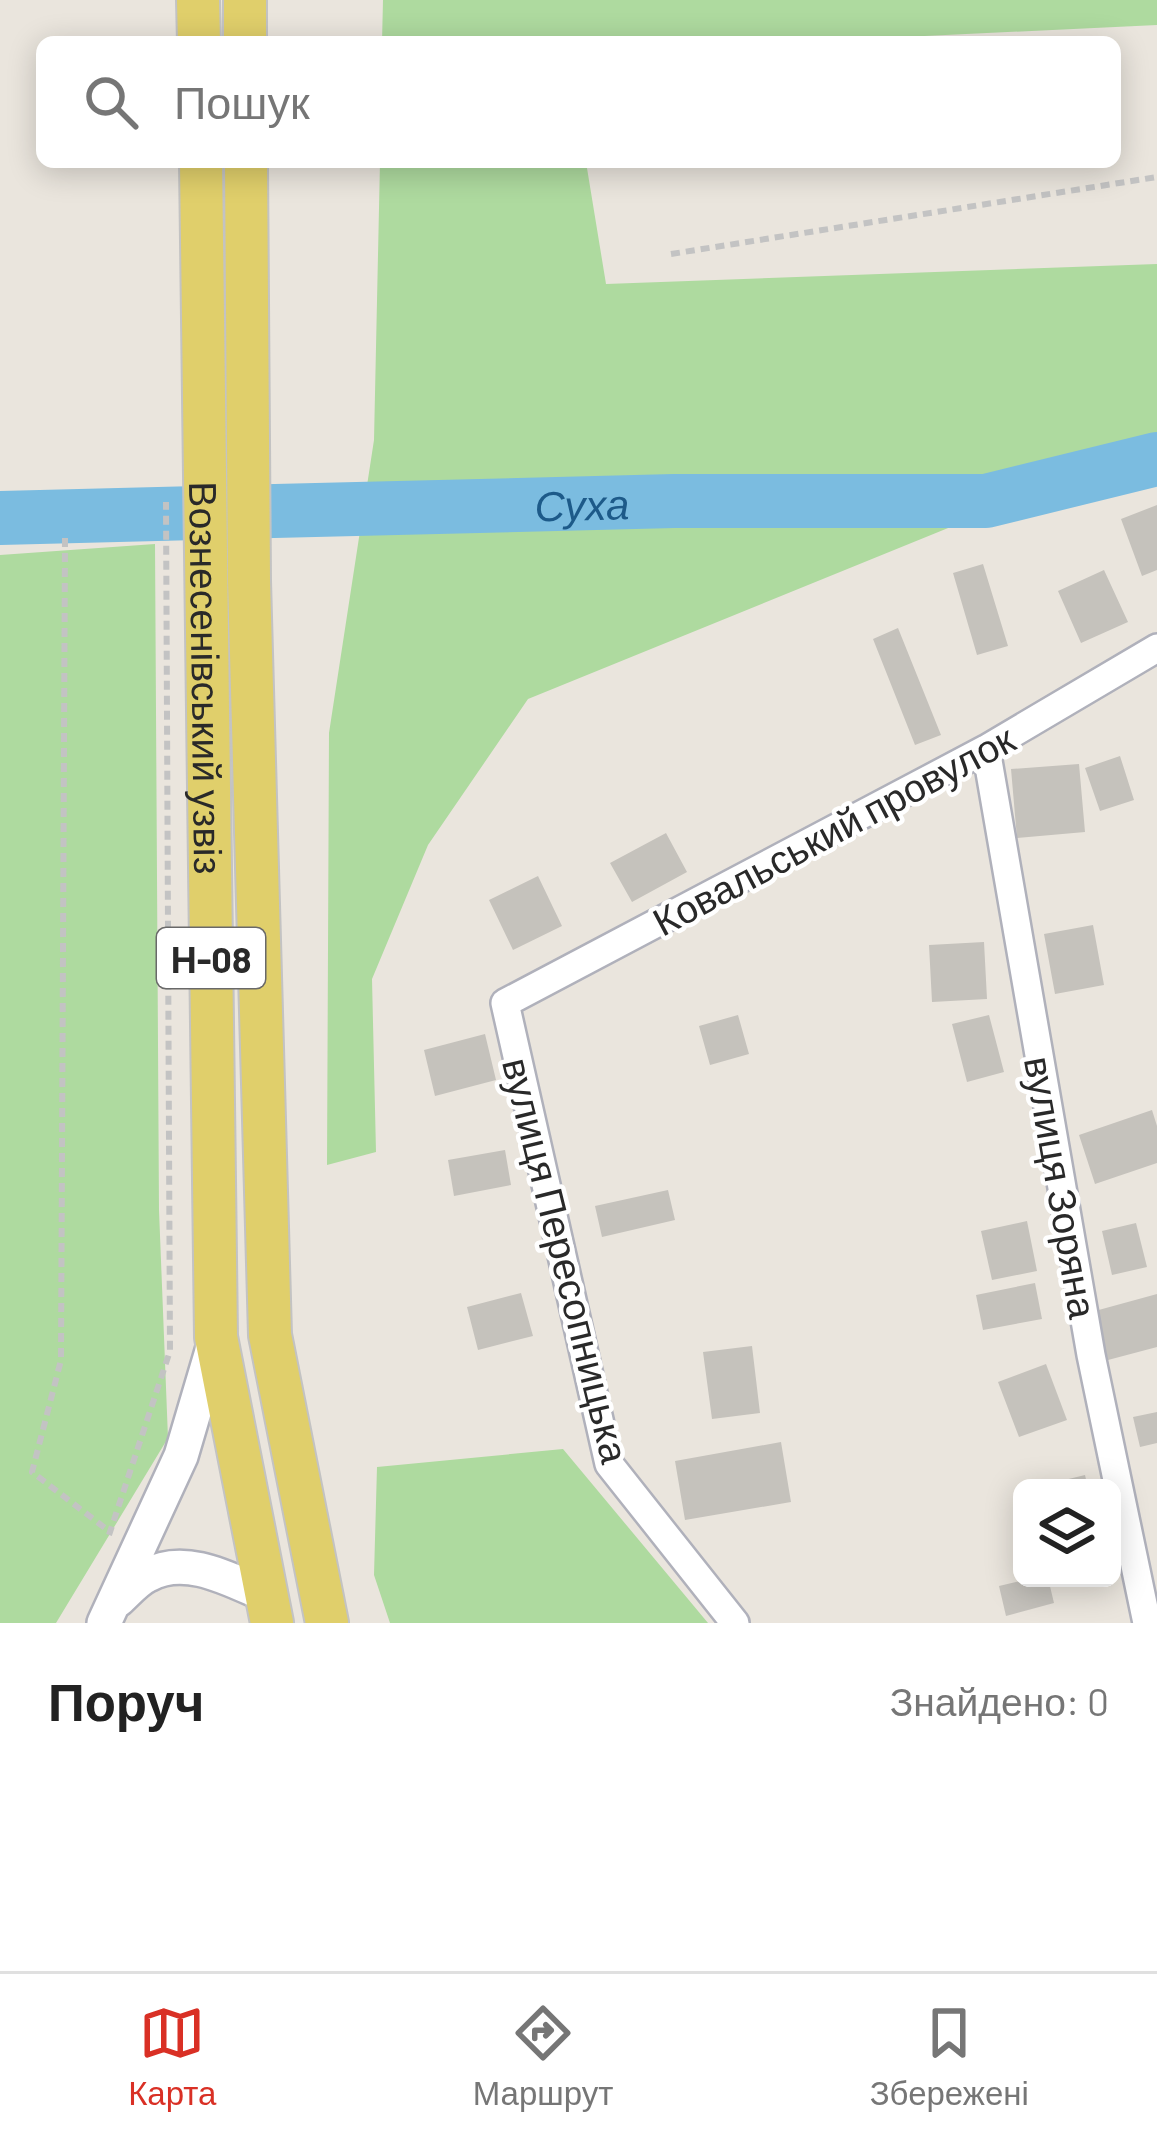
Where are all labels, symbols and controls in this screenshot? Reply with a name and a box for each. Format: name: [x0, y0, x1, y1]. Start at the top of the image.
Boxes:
search box: [36, 36, 1121, 168]
icon: search: [78, 69, 144, 135]
text: Пошук: [174, 74, 310, 128]
water label: Суха: [534, 477, 630, 530]
street label: Вознесенівський узвіз: [182, 481, 234, 875]
street label: Ковальський провулок: [644, 713, 1023, 944]
road number: Н-08: [157, 928, 265, 988]
street label: вулиця Зоряна: [1016, 1052, 1108, 1322]
street label: вулиця Пересопницька: [494, 1053, 640, 1468]
map controls: [1013, 1479, 1121, 1587]
button: layers: [1013, 1479, 1121, 1587]
text: Поруч: [48, 1670, 204, 1731]
text: Знайдено: 0: [890, 1677, 1109, 1724]
tab: Карта: [128, 2000, 216, 2113]
tab: Маршрут: [473, 2000, 613, 2113]
tab: Збережені: [870, 2000, 1029, 2113]

